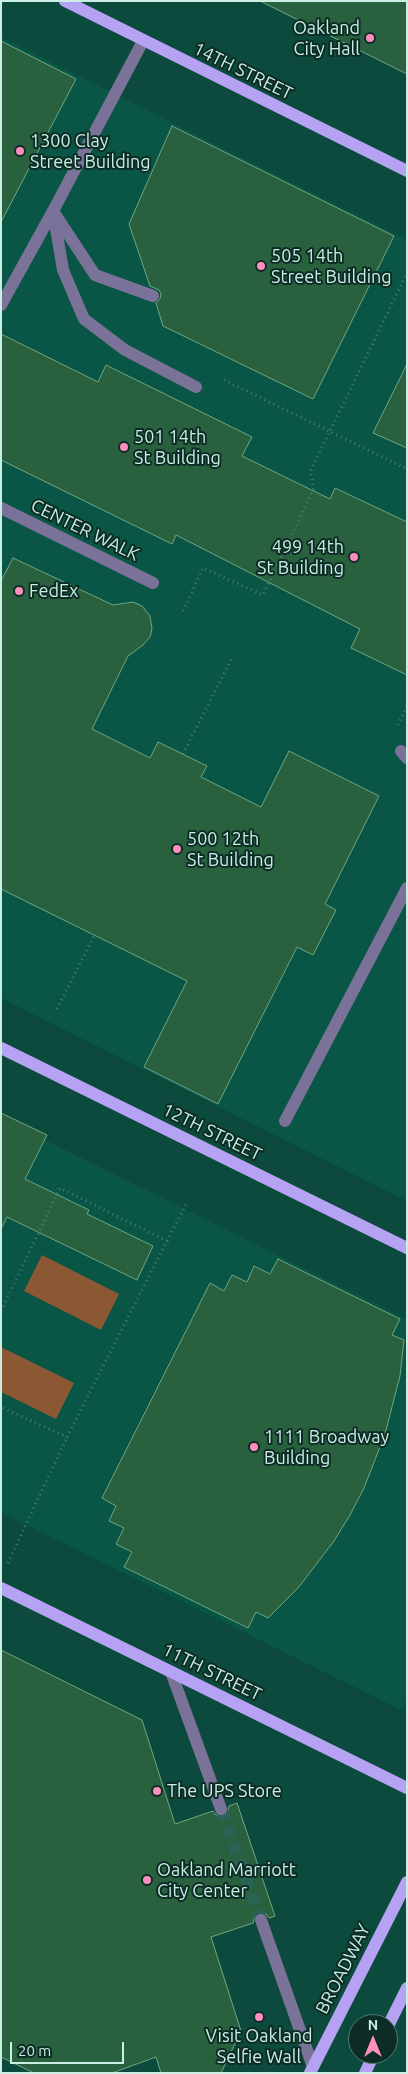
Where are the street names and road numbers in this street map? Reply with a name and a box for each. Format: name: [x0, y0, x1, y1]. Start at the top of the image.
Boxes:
street label: 14TH STREET: [190, 38, 296, 104]
street label: CENTER WALK: [27, 494, 143, 566]
street label: 12TH STREET: [159, 1099, 265, 1165]
street label: 11TH STREET: [159, 1639, 265, 1705]
street label: BROADWAY: [311, 1920, 375, 2018]

